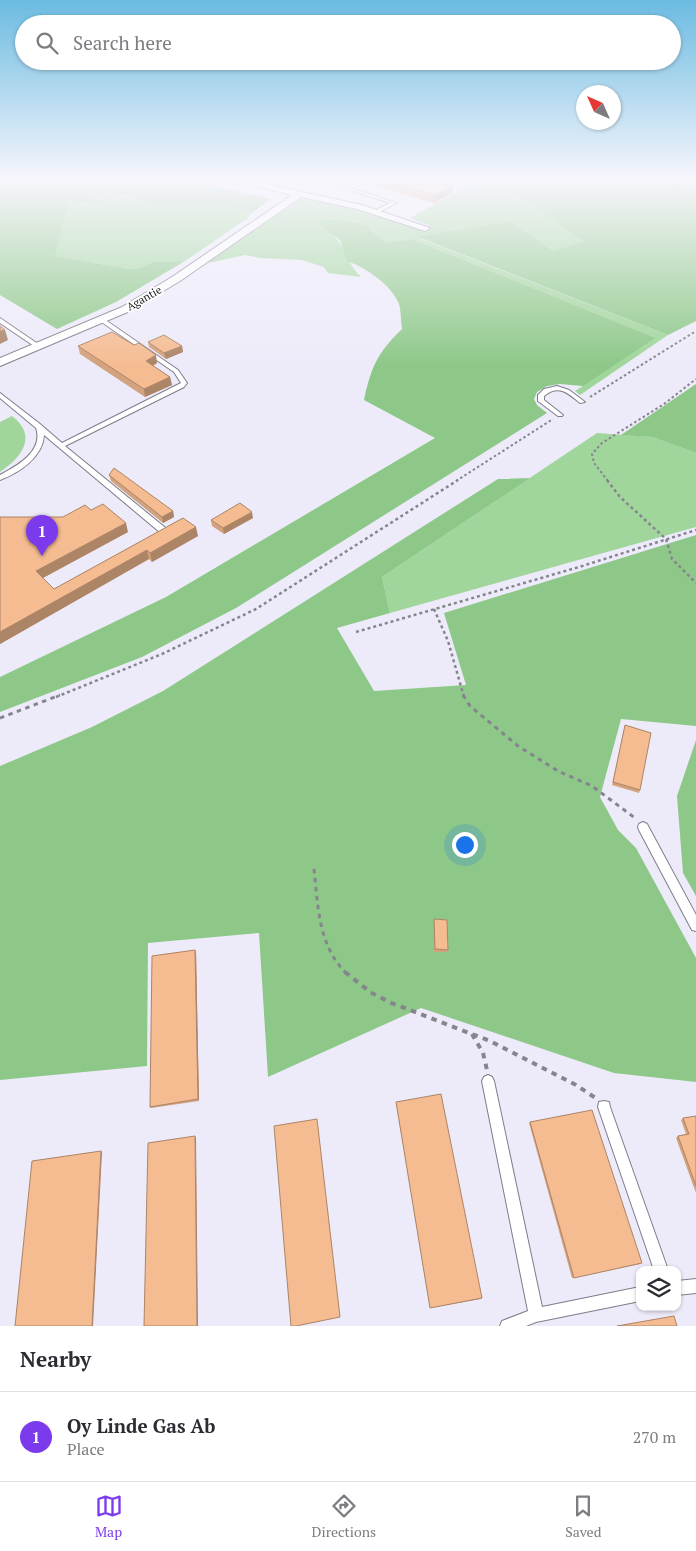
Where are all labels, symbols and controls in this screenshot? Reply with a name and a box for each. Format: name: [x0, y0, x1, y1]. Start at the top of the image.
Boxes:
search box: [15, 15, 681, 70]
icon: search: [33, 29, 61, 57]
text: Search here: [73, 30, 172, 55]
north arrow: [576, 85, 621, 130]
street label: Agantie: [124, 282, 164, 314]
pin: 1: [26, 515, 58, 556]
your location: [452, 832, 478, 858]
map controls: [636, 1266, 681, 1311]
button: layers: [636, 1266, 681, 1311]
text: Nearby: [20, 1345, 91, 1373]
text: Oy Linde Gas Ab: [67, 1413, 215, 1438]
text: 1: [31, 1426, 41, 1448]
text: 270 m: [633, 1426, 676, 1448]
text: Place: [67, 1438, 105, 1460]
tab: Map: [95, 1492, 123, 1541]
tab: Directions: [312, 1492, 376, 1541]
tab: Saved: [565, 1492, 601, 1541]

